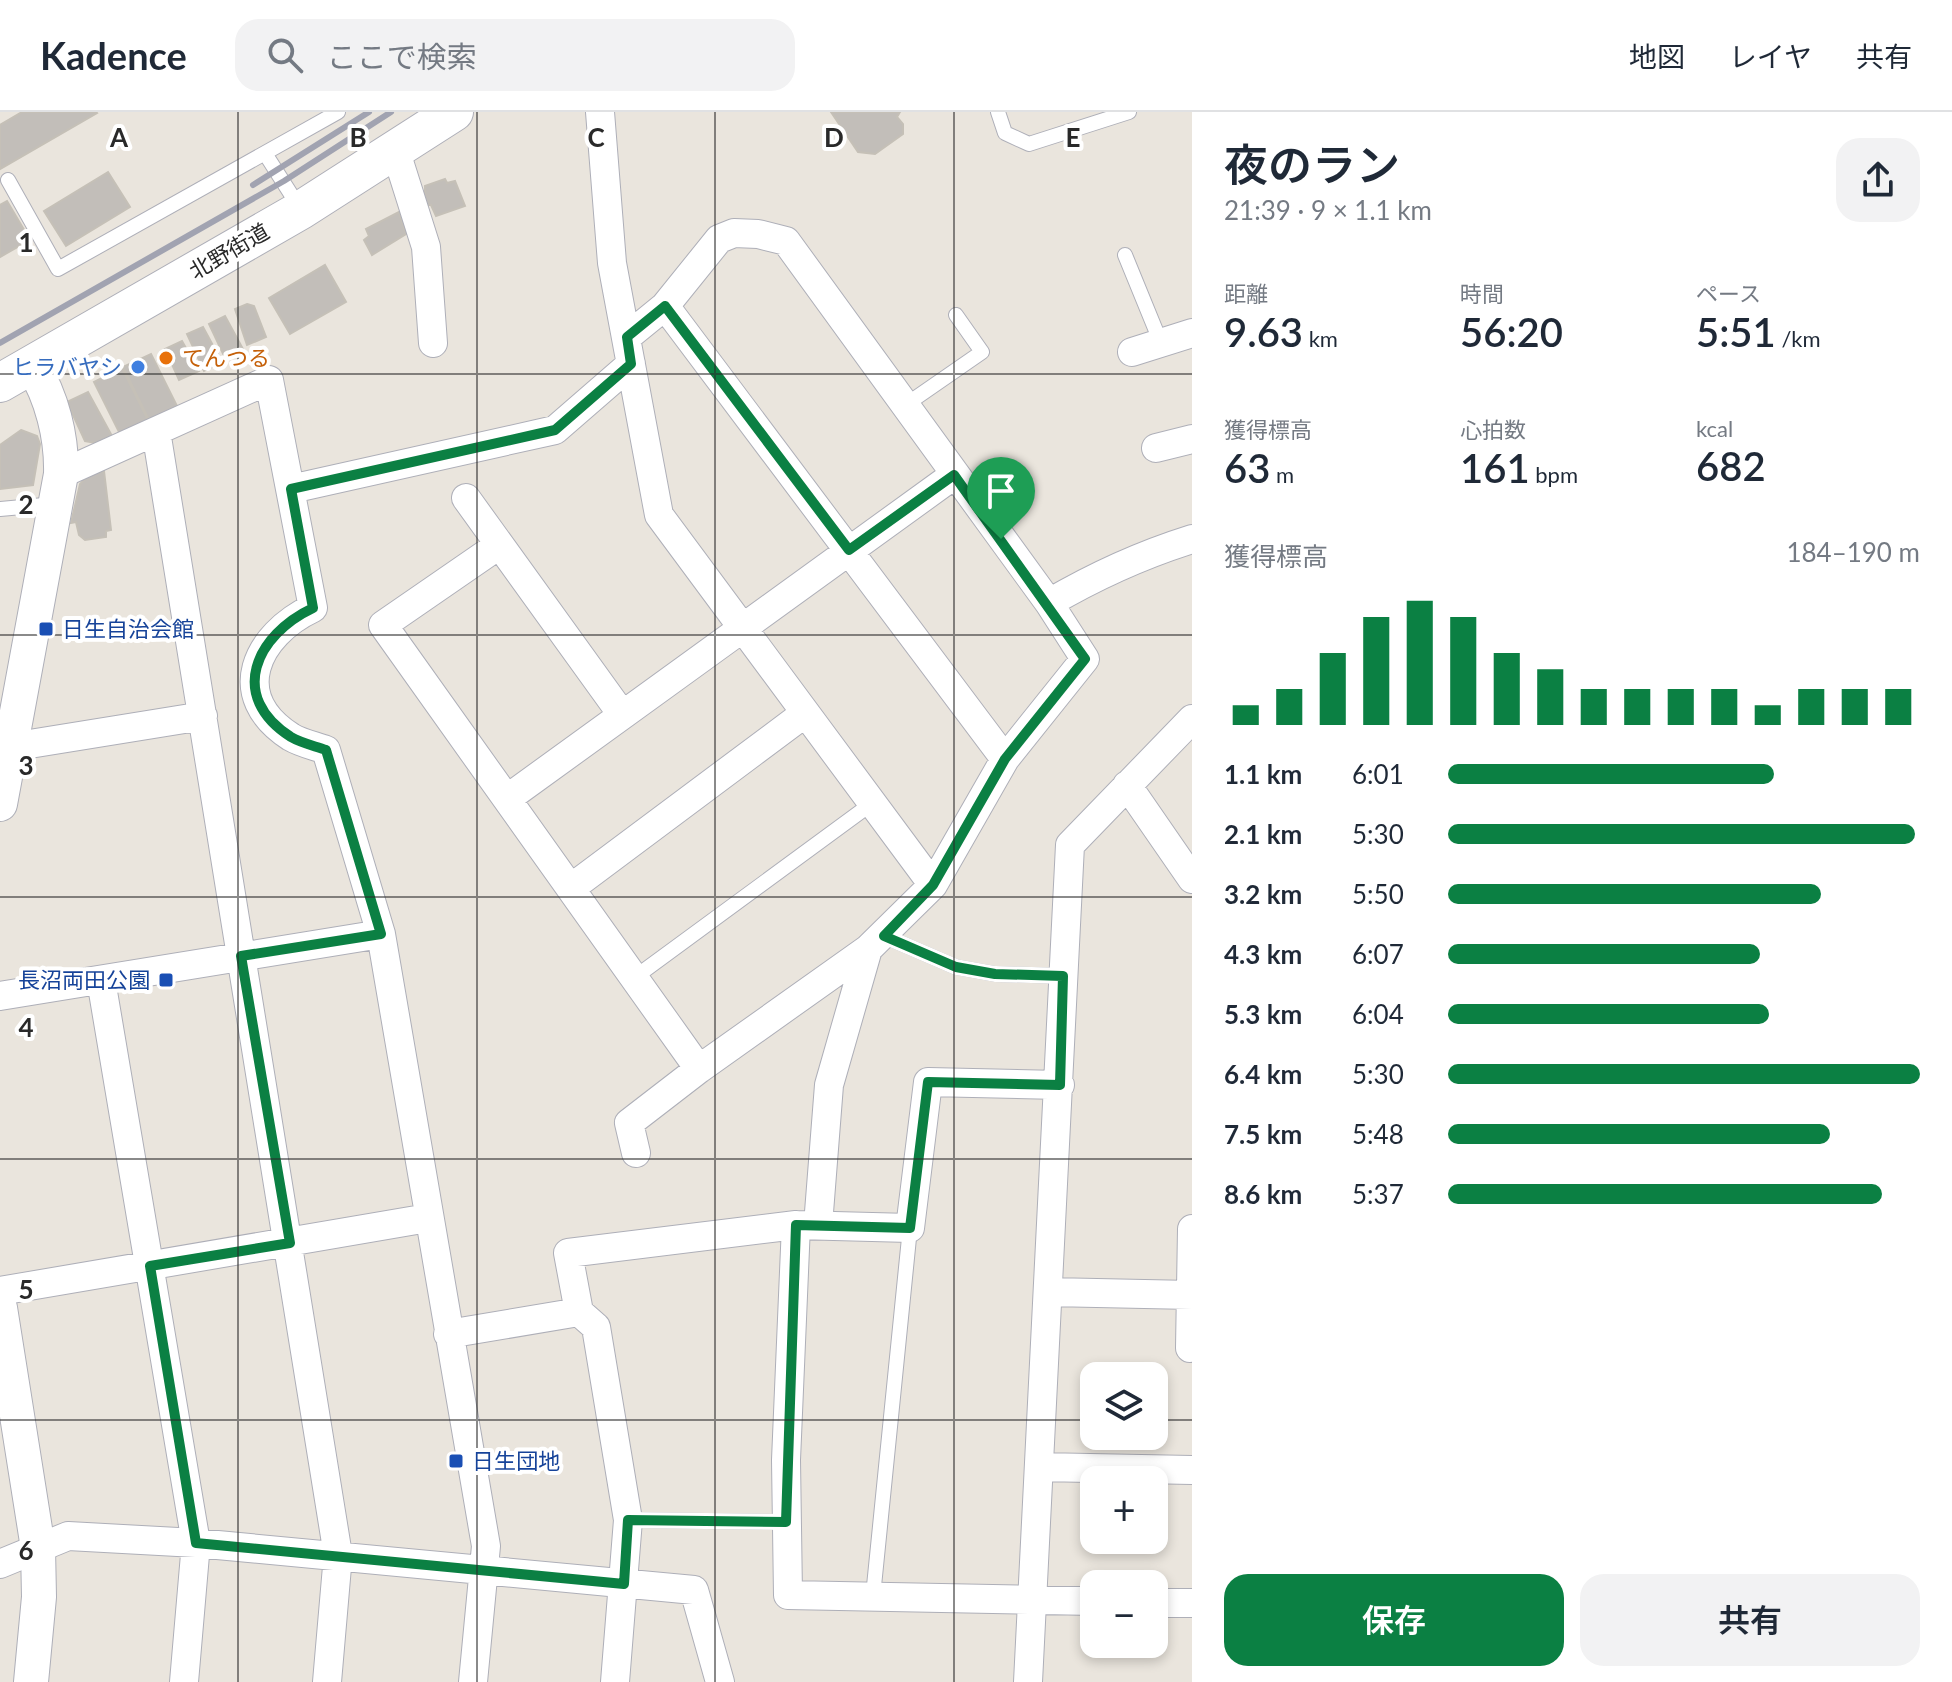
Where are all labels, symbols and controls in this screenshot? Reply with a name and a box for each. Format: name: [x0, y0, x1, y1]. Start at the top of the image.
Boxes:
search box: [235, 19, 795, 91]
text: Kadence: [40, 32, 187, 78]
icon: search: [263, 33, 307, 77]
text: ここで検索: [327, 38, 477, 74]
text: 地図: [1629, 39, 1685, 73]
text: レイヤ: [1729, 39, 1812, 73]
text: 共有: [1856, 39, 1912, 73]
text: A: [109, 121, 129, 153]
text: B: [349, 121, 367, 153]
text: C: [587, 121, 605, 153]
text: D: [824, 121, 844, 153]
text: E: [1066, 121, 1080, 153]
text: 夜のラン: [1224, 138, 1400, 190]
button: share: [1836, 138, 1920, 222]
text: 21:39 · 9 × 1.1 km: [1224, 194, 1432, 226]
street label: 北野街道: [184, 217, 274, 284]
text: 1: [18, 226, 34, 258]
text: 距離: [1224, 280, 1268, 307]
text: 時間: [1460, 280, 1504, 307]
text: ペース: [1696, 280, 1761, 307]
text: 9.63: [1224, 308, 1303, 356]
text: 56:20: [1460, 308, 1563, 356]
text: 5:51: [1696, 308, 1776, 356]
text: km: [1303, 325, 1338, 352]
text: /km: [1776, 325, 1821, 352]
place label: てんつる: [182, 344, 270, 371]
marker: てんつる: [157, 349, 175, 367]
place label: ヒラバヤシ: [12, 353, 122, 380]
marker: ヒラバヤシ: [129, 358, 147, 376]
text: kcal: [1696, 415, 1733, 442]
text: 獲得標高: [1224, 416, 1312, 443]
text: 心拍数: [1460, 416, 1526, 443]
text: 682: [1696, 442, 1766, 490]
text: 63: [1224, 444, 1270, 492]
text: 161: [1460, 444, 1530, 492]
pin: [967, 457, 1035, 539]
text: m: [1270, 461, 1294, 488]
text: bpm: [1530, 461, 1578, 488]
icon: arrive: [979, 469, 1023, 513]
text: 2: [18, 488, 34, 520]
text: 184–190 m: [1786, 536, 1920, 568]
text: 獲得標高: [1224, 540, 1328, 572]
place label: 日生自治会館: [62, 615, 194, 642]
marker: 日生自治会館: [37, 620, 55, 638]
text: 3: [18, 749, 34, 781]
text: 1.1 km: [1224, 758, 1302, 790]
text: 6:01: [1352, 758, 1404, 790]
text: 2.1 km: [1224, 818, 1302, 850]
text: 5:30: [1352, 818, 1404, 850]
text: 3.2 km: [1224, 878, 1302, 910]
text: 5:50: [1352, 878, 1404, 910]
text: 4.3 km: [1224, 938, 1302, 970]
text: 6:07: [1352, 938, 1404, 970]
place label: 長沼両田公園: [18, 966, 150, 993]
marker: 長沼両田公園: [157, 971, 175, 989]
text: 5.3 km: [1224, 998, 1302, 1030]
text: 6:04: [1352, 998, 1404, 1030]
text: 4: [18, 1011, 34, 1043]
text: 6.4 km: [1224, 1058, 1302, 1090]
text: 5:30: [1352, 1058, 1404, 1090]
text: 7.5 km: [1224, 1118, 1302, 1150]
text: 5:48: [1352, 1118, 1404, 1150]
text: 8.6 km: [1224, 1178, 1302, 1210]
text: 5:37: [1352, 1178, 1404, 1210]
text: 5: [18, 1273, 34, 1305]
map controls: [1080, 1362, 1168, 1658]
button: layers: [1080, 1362, 1168, 1450]
place label: 日生団地: [472, 1447, 560, 1474]
marker: 日生団地: [447, 1452, 465, 1470]
button: +: [1080, 1466, 1168, 1554]
text: 6: [18, 1534, 34, 1566]
button: −: [1080, 1570, 1168, 1658]
button: 保存: [1224, 1574, 1564, 1666]
button: 共有: [1580, 1574, 1920, 1666]

